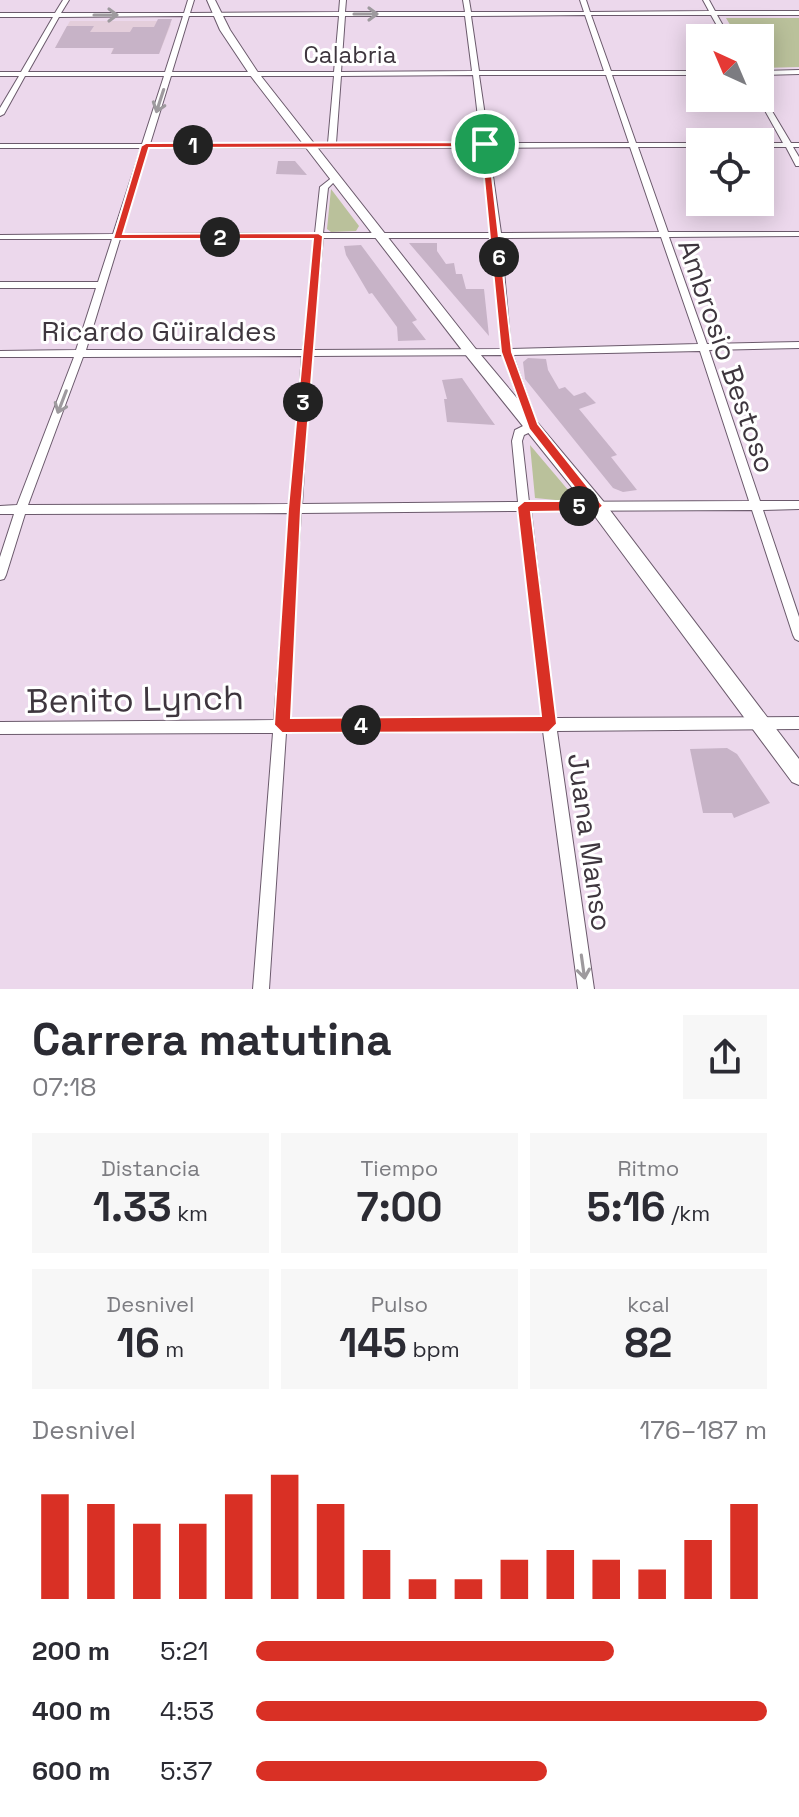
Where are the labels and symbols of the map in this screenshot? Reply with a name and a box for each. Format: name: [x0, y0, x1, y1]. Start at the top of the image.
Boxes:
one-way arrow: [352, 6, 379, 22]
one-way arrow: [92, 7, 119, 23]
north arrow: [686, 24, 774, 112]
street label: Calabria: [303, 39, 397, 70]
one-way arrow: [152, 88, 167, 114]
pin: [451, 110, 519, 178]
pin: 1: [173, 125, 213, 165]
pin: 2: [200, 217, 240, 257]
street label: Ambrosio Bestoso: [670, 235, 784, 477]
pin: 6: [479, 237, 519, 277]
street label: Ricardo Güiraldes: [42, 313, 276, 349]
pin: 3: [283, 382, 323, 422]
one-way arrow: [54, 389, 68, 413]
pin: 5: [559, 486, 599, 526]
street label: Benito Lynch: [26, 676, 244, 723]
pin: 4: [341, 705, 381, 745]
street label: Juana Manso: [560, 751, 620, 933]
one-way arrow: [576, 954, 591, 979]

